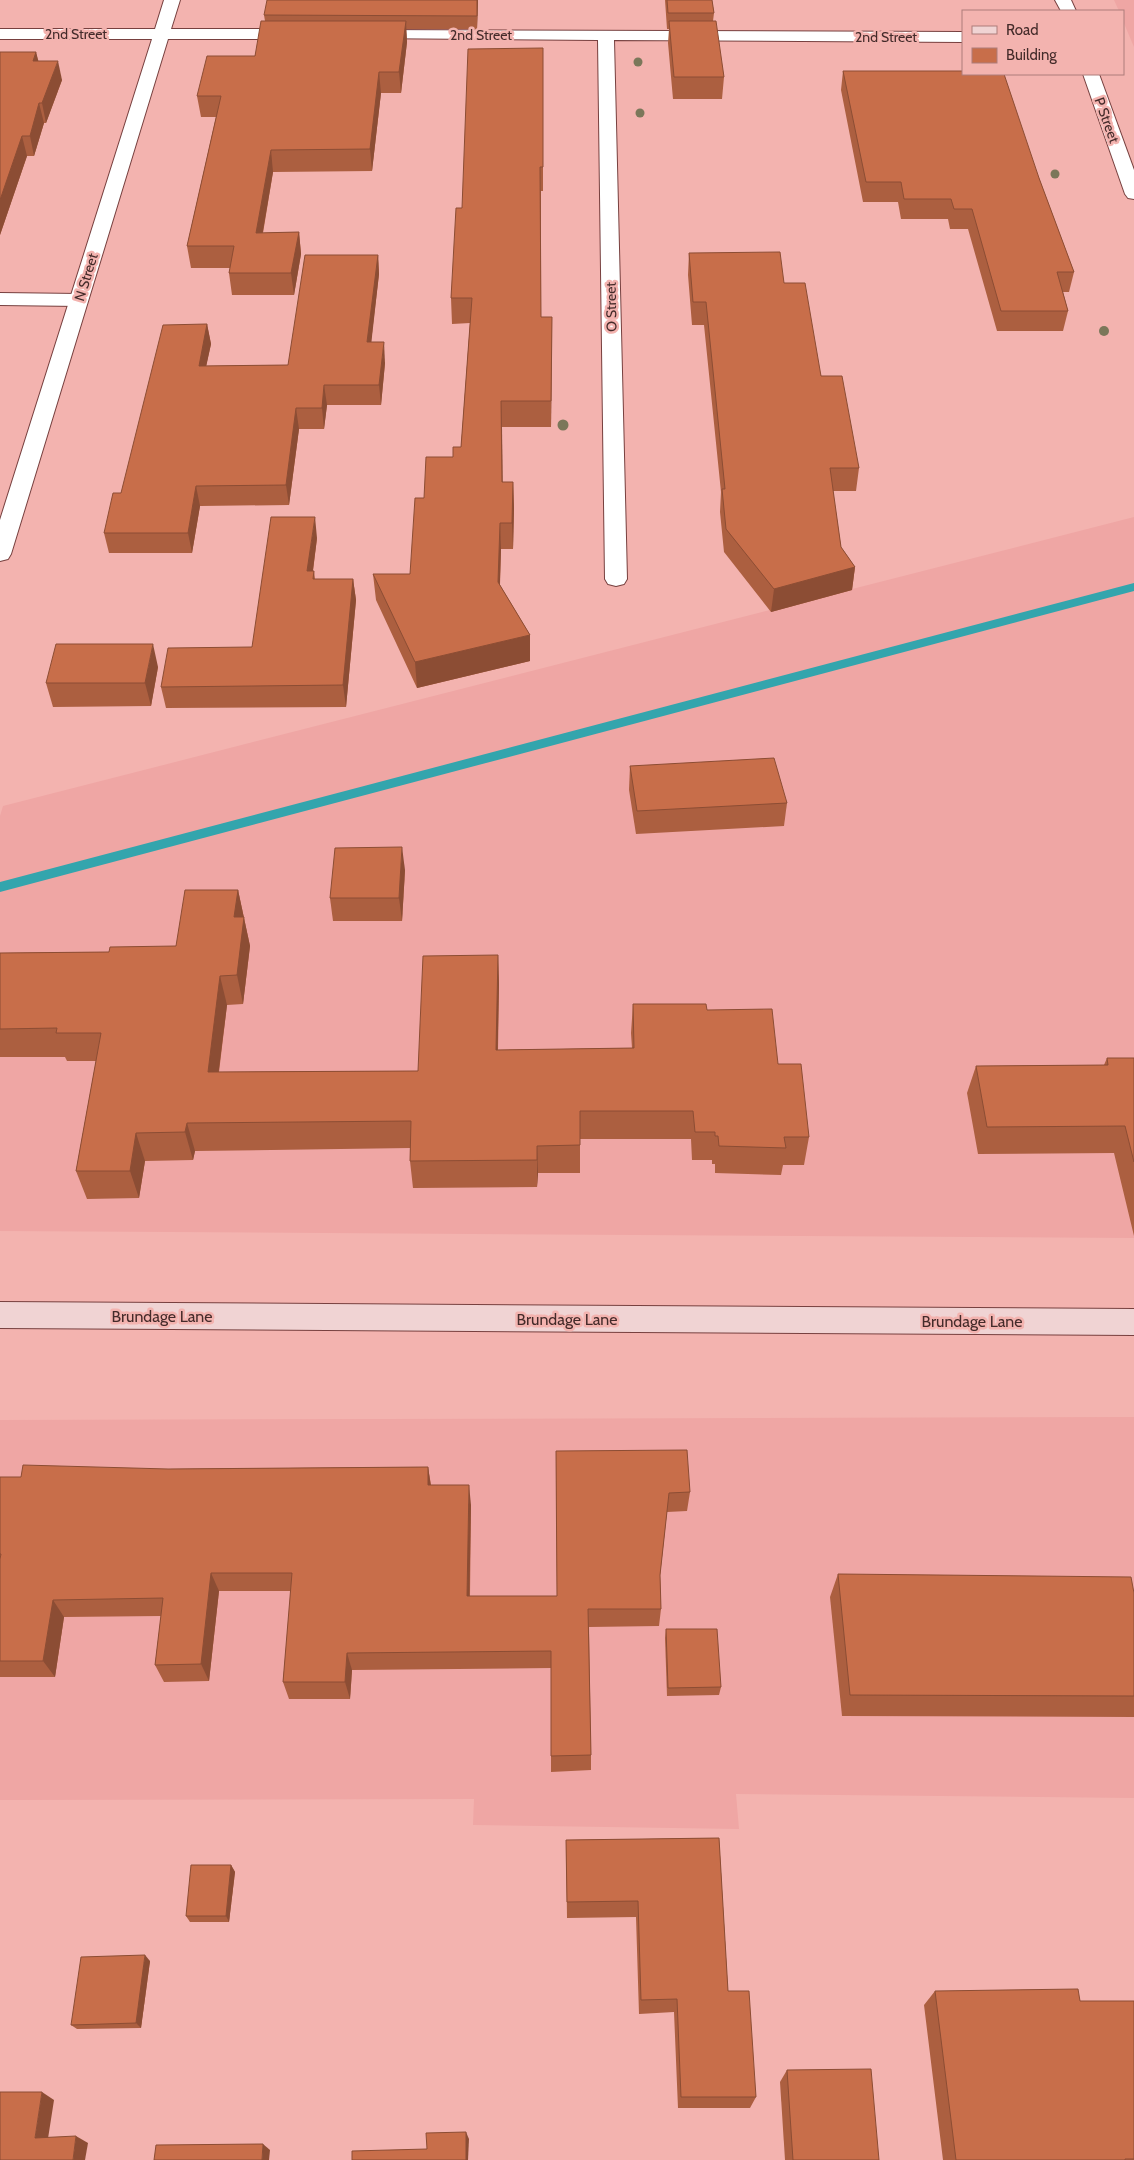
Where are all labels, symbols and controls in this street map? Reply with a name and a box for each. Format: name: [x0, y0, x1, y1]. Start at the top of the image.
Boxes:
legend: [962, 10, 1124, 75]
text: Road: [1006, 21, 1039, 39]
street label: 2nd Street: [45, 25, 107, 43]
street label: 2nd Street: [450, 26, 512, 44]
street label: 2nd Street: [855, 28, 917, 46]
text: Building: [1006, 46, 1057, 64]
street label: P Street: [1090, 95, 1124, 145]
street label: N Street: [70, 251, 102, 303]
street label: O Street: [602, 282, 620, 332]
street label: Brundage Lane: [112, 1307, 213, 1326]
street label: Brundage Lane: [517, 1310, 618, 1329]
street label: Brundage Lane: [922, 1312, 1023, 1331]

